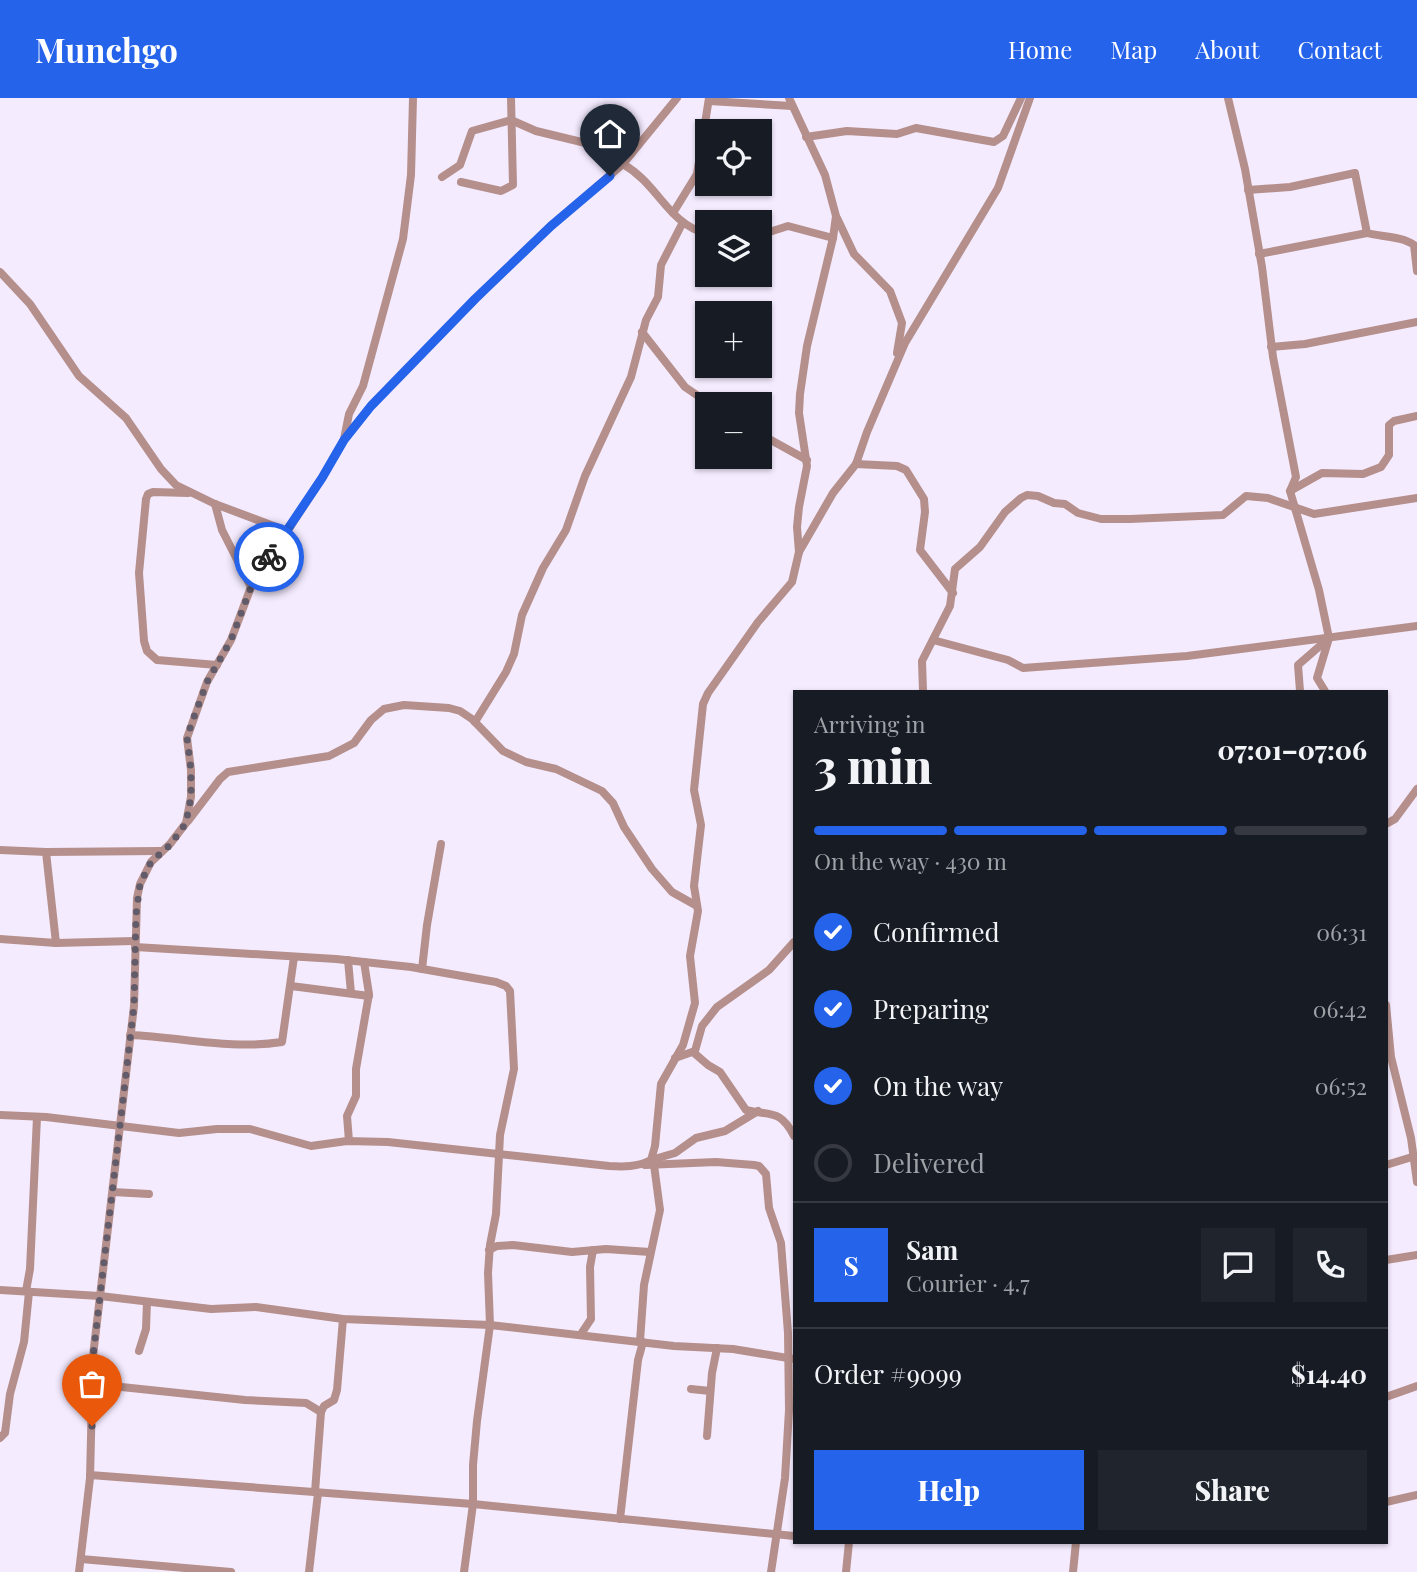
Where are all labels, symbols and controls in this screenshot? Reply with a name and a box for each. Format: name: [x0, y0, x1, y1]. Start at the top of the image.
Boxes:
text: Munchgo: [35, 27, 178, 71]
text: Home: [1008, 33, 1072, 65]
text: Map: [1110, 33, 1157, 65]
text: About: [1195, 33, 1259, 65]
text: Contact: [1297, 33, 1382, 65]
pin: [580, 104, 640, 176]
icon: home: [591, 115, 629, 153]
map controls: [695, 119, 772, 469]
button: locate: [695, 119, 772, 196]
button: layers: [695, 210, 772, 287]
button: +: [695, 301, 772, 378]
button: −: [695, 392, 772, 469]
courier: [234, 522, 304, 592]
icon: bike: [250, 538, 288, 576]
text: Arriving in: [814, 708, 926, 739]
text: 07:01–07:06: [1217, 732, 1367, 767]
text: 3 min: [814, 734, 932, 796]
text: On the way · 430 m: [814, 845, 1007, 876]
icon: check: [814, 913, 852, 951]
text: Confirmed: [873, 914, 1000, 949]
text: 06:31: [1316, 916, 1367, 947]
icon: check: [814, 990, 852, 1028]
text: Preparing: [873, 991, 989, 1026]
text: 06:42: [1313, 993, 1367, 1024]
icon: check: [814, 1067, 852, 1105]
text: On the way: [873, 1068, 1003, 1103]
text: 06:52: [1315, 1070, 1367, 1101]
text: Delivered: [873, 1145, 985, 1180]
button: chat: [1201, 1228, 1275, 1302]
button: phone: [1293, 1228, 1367, 1302]
text: Sam: [906, 1232, 958, 1267]
text: S: [843, 1248, 859, 1283]
text: Courier · 4.7: [906, 1267, 1030, 1298]
pin: [62, 1354, 122, 1426]
text: Order #9099: [814, 1356, 962, 1391]
text: $14.40: [1291, 1356, 1367, 1391]
icon: bag: [73, 1365, 111, 1403]
button: Help: [814, 1450, 1084, 1530]
button: Share: [1098, 1450, 1367, 1530]

